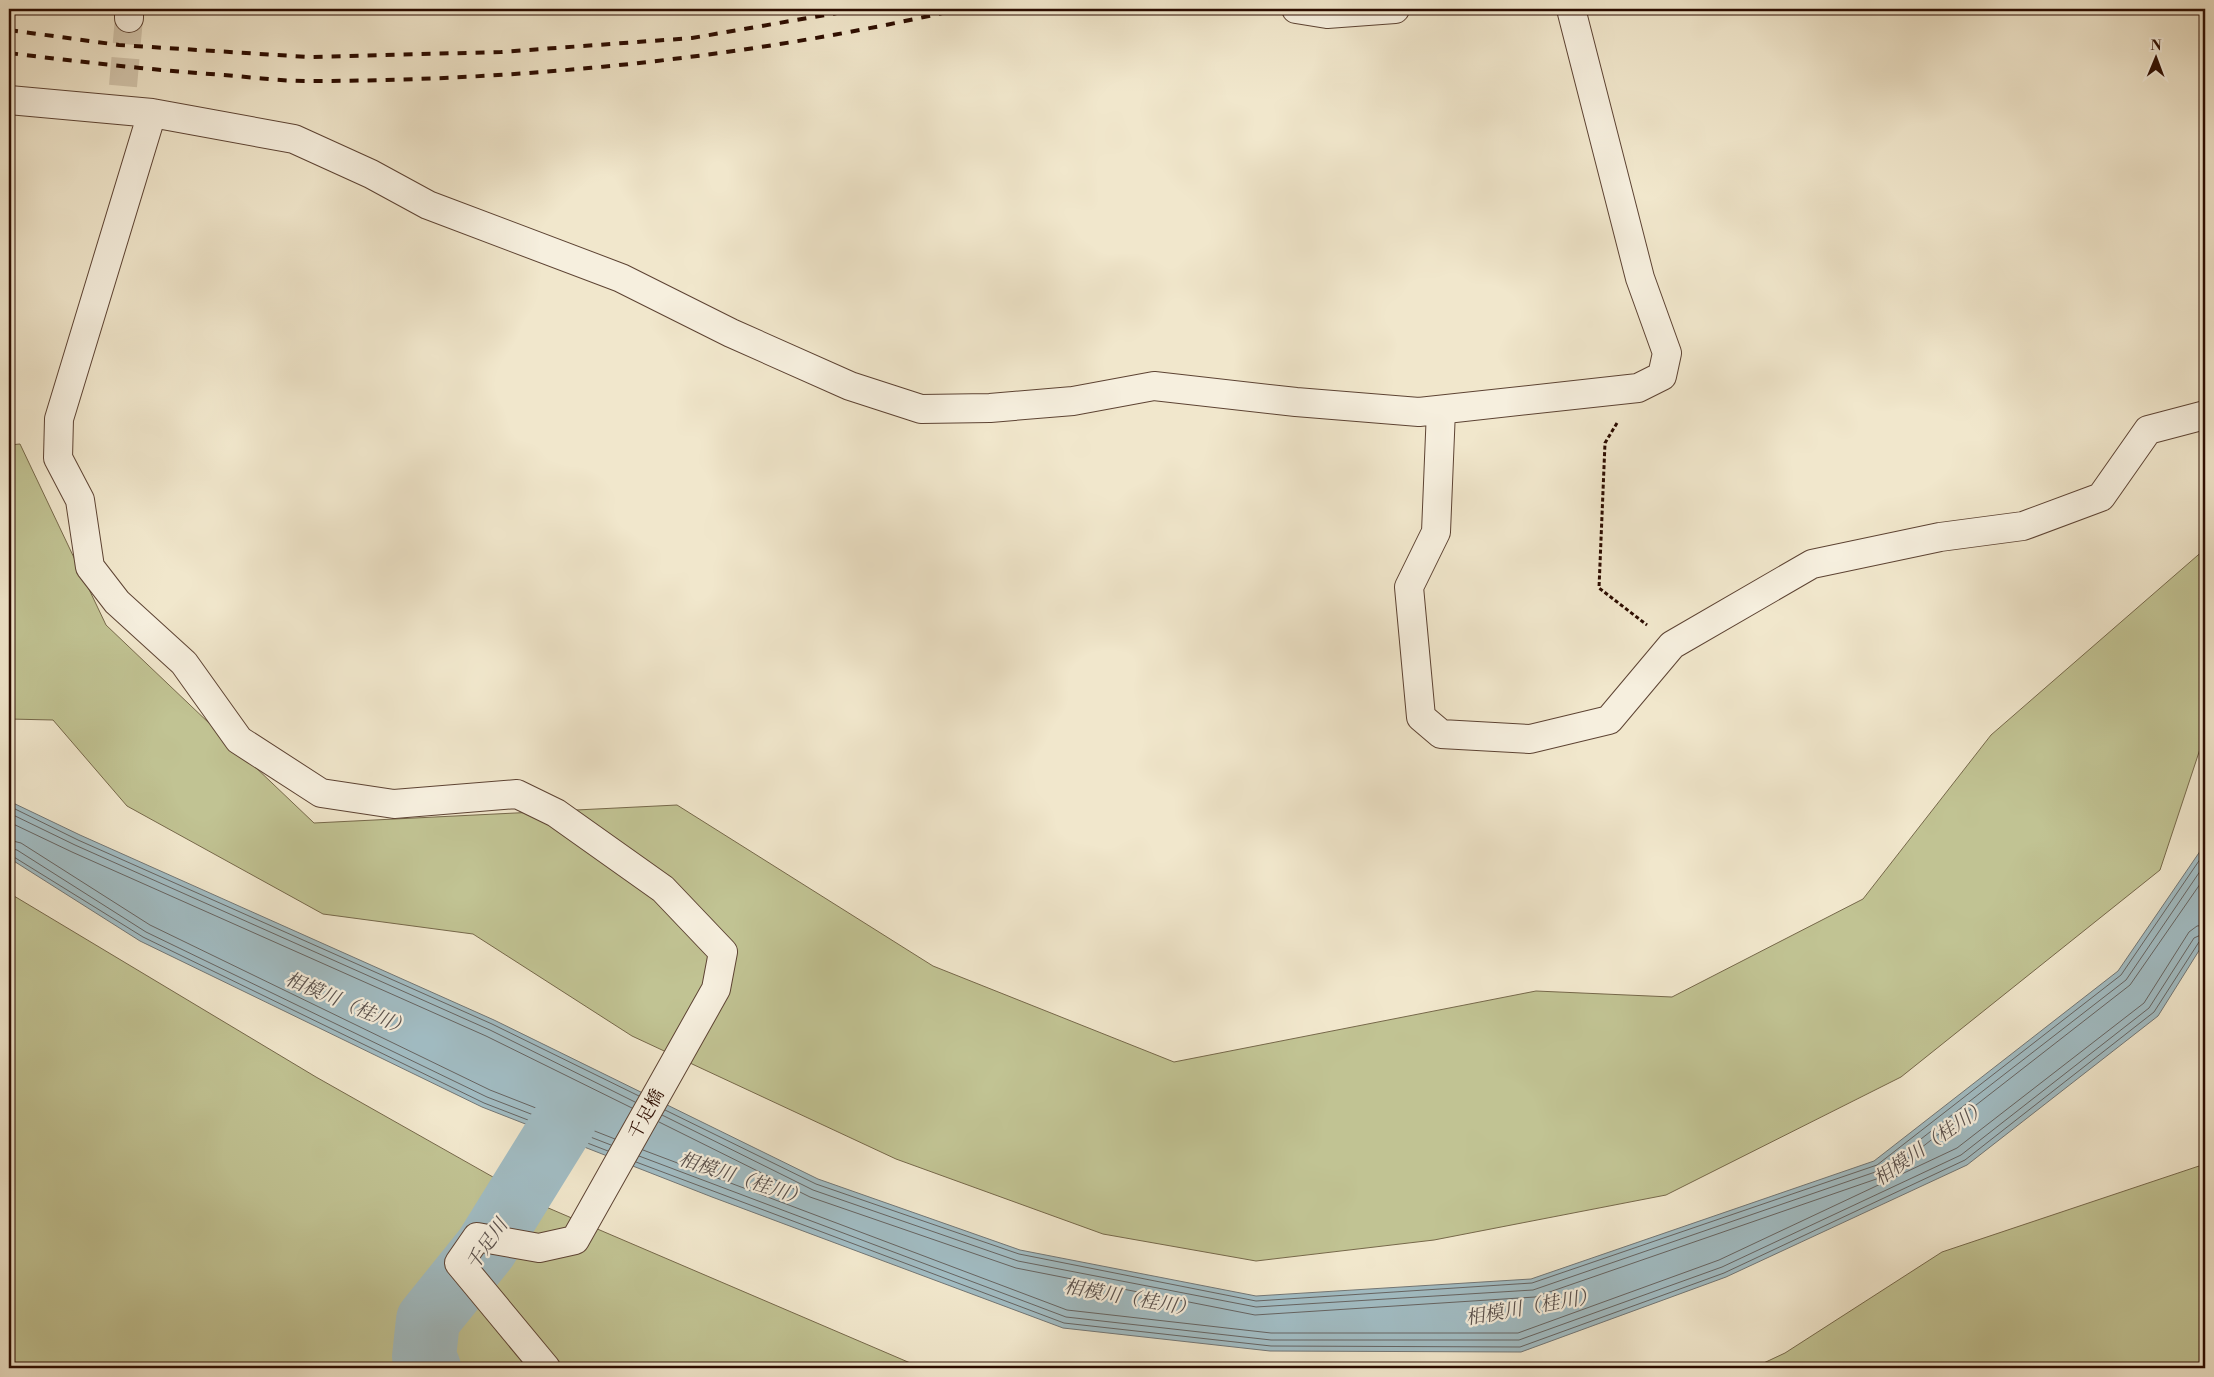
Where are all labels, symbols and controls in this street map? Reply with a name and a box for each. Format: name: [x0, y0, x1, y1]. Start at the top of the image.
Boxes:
north arrow: [2132, 32, 2182, 82]
text: N: [2151, 37, 2162, 55]
water label: 相模川（桂川）: [282, 967, 414, 1041]
street label: 千足橋: [623, 1085, 670, 1143]
water label: 相模川（桂川）: [1869, 1095, 1992, 1191]
water label: 相模川（桂川）: [676, 1147, 810, 1211]
water label: 千足川: [461, 1213, 514, 1275]
water label: 相模川（桂川）: [1062, 1275, 1197, 1321]
water label: 相模川（桂川）: [1464, 1284, 1599, 1330]

